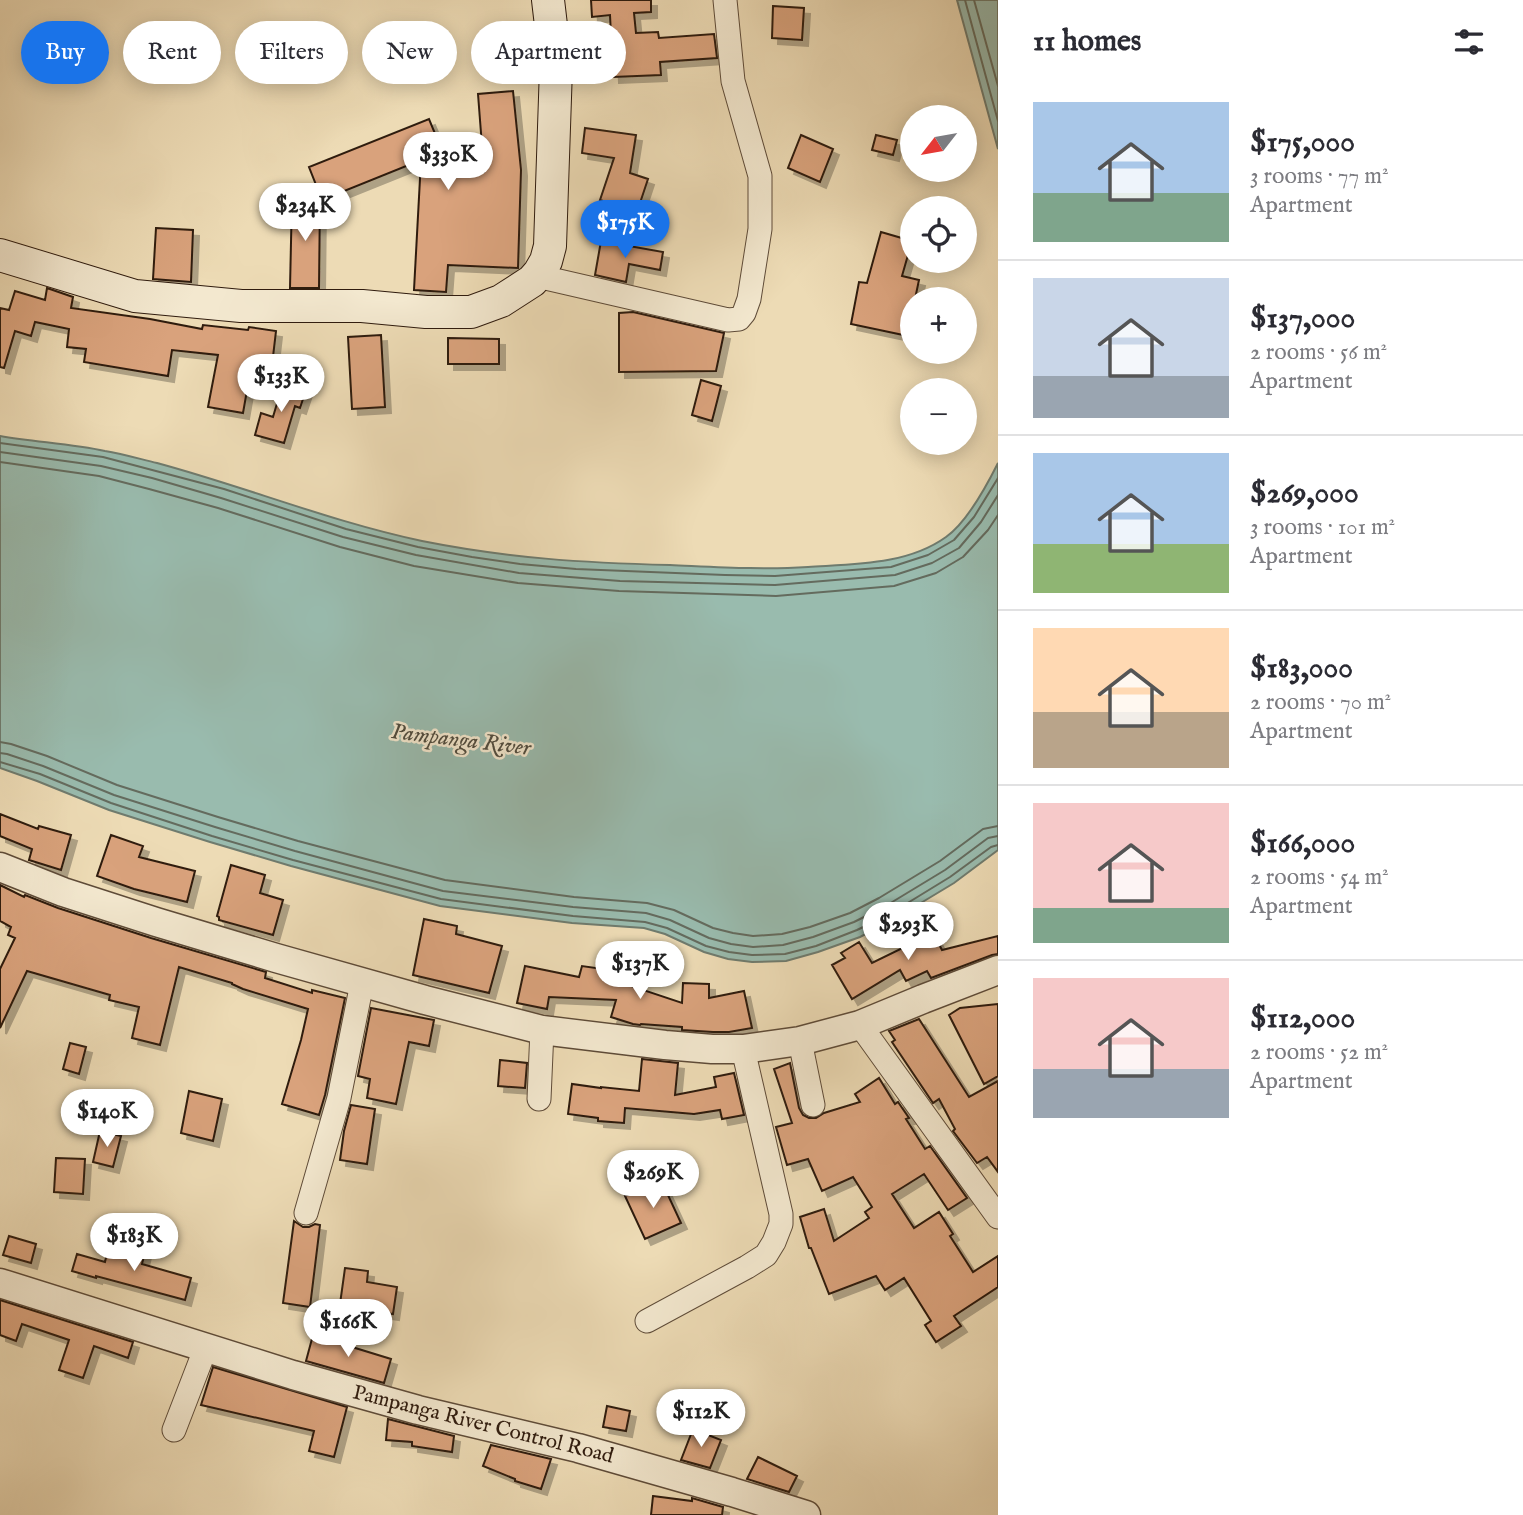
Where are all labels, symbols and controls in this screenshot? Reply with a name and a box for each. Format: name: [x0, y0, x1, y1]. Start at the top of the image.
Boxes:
chip: Buy: [21, 21, 109, 84]
chip: Rent: [123, 21, 221, 84]
chip: Filters: [235, 21, 348, 84]
chip: New: [362, 21, 457, 84]
chip: Apartment: [471, 21, 626, 84]
text: 11 homes: [1033, 23, 1141, 61]
icon: filters: [1450, 23, 1488, 61]
north arrow: [900, 105, 976, 182]
map controls: [900, 105, 977, 455]
text: $175,000: [1250, 124, 1355, 162]
icon: home: [1089, 130, 1173, 214]
pin: $330K: [399, 132, 497, 192]
text: $330K: [419, 140, 477, 169]
text: 3 rooms · 77 m²: [1250, 162, 1389, 191]
pin: $234K: [256, 184, 354, 243]
text: $234K: [275, 191, 335, 220]
text: Apartment: [1250, 191, 1353, 220]
button: locate: [900, 196, 977, 273]
pin: $175K: [576, 201, 674, 260]
text: $175K: [596, 208, 654, 237]
button: +: [900, 287, 977, 364]
text: $137,000: [1250, 300, 1355, 338]
icon: home: [1089, 306, 1173, 390]
text: 2 rooms · 56 m²: [1250, 338, 1387, 367]
pin: $133K: [232, 354, 330, 414]
text: $133K: [253, 362, 309, 391]
text: Apartment: [1250, 367, 1353, 396]
button: −: [900, 378, 977, 455]
text: $269,000: [1250, 475, 1359, 513]
icon: home: [1089, 481, 1173, 565]
text: 3 rooms · 101 m²: [1250, 513, 1395, 542]
text: Apartment: [1250, 542, 1353, 571]
text: $183,000: [1250, 650, 1353, 688]
icon: home: [1089, 656, 1173, 740]
text: 2 rooms · 70 m²: [1250, 688, 1391, 717]
water label: Pampanga River: [390, 717, 534, 764]
text: Apartment: [1250, 717, 1353, 746]
text: $166,000: [1250, 825, 1355, 863]
icon: home: [1089, 831, 1173, 915]
text: 2 rooms · 54 m²: [1250, 863, 1389, 892]
text: Apartment: [1250, 892, 1353, 921]
pin: $293K: [859, 902, 957, 962]
text: $293K: [879, 910, 937, 939]
pin: $137K: [591, 942, 689, 1001]
text: $137K: [611, 949, 669, 978]
text: $112,000: [1250, 1000, 1355, 1038]
icon: home: [1089, 1006, 1173, 1090]
text: 2 rooms · 52 m²: [1250, 1038, 1388, 1067]
text: Apartment: [1250, 1067, 1353, 1096]
pin: $140K: [58, 1090, 156, 1149]
text: $140K: [77, 1097, 137, 1126]
pin: $269K: [604, 1150, 702, 1210]
text: $269K: [623, 1158, 683, 1187]
pin: $183K: [85, 1214, 183, 1273]
text: $183K: [106, 1221, 162, 1250]
pin: $166K: [299, 1300, 397, 1359]
text: $166K: [319, 1307, 377, 1336]
street label: Pampanga River Control Road: [350, 1380, 617, 1471]
pin: $112K: [652, 1390, 750, 1449]
text: $112K: [672, 1397, 730, 1426]

